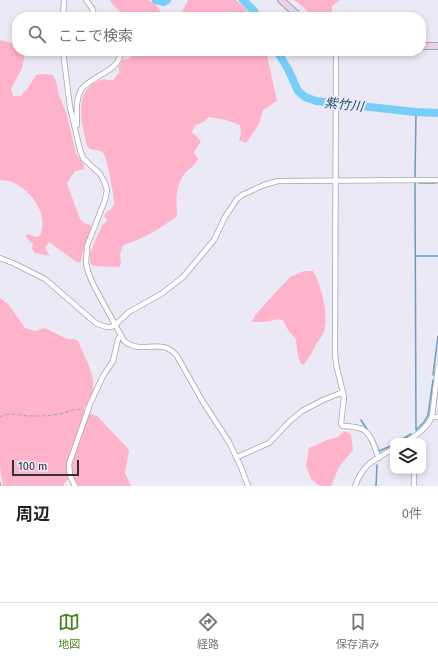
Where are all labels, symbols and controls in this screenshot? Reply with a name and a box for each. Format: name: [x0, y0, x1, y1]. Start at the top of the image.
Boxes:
search box: [12, 12, 426, 56]
icon: search: [26, 23, 48, 45]
text: ここで検索: [58, 27, 133, 45]
water label: 紫竹川: [324, 95, 366, 114]
map controls: [390, 438, 426, 474]
button: layers: [390, 438, 426, 474]
scale bar: [12, 458, 79, 477]
text: 100 m: [18, 460, 47, 473]
text: 周辺: [16, 504, 50, 525]
text: 0件: [402, 506, 422, 521]
tab: 地図: [58, 611, 80, 651]
tab: 経路: [197, 611, 219, 651]
tab: 保存済み: [336, 611, 380, 651]

